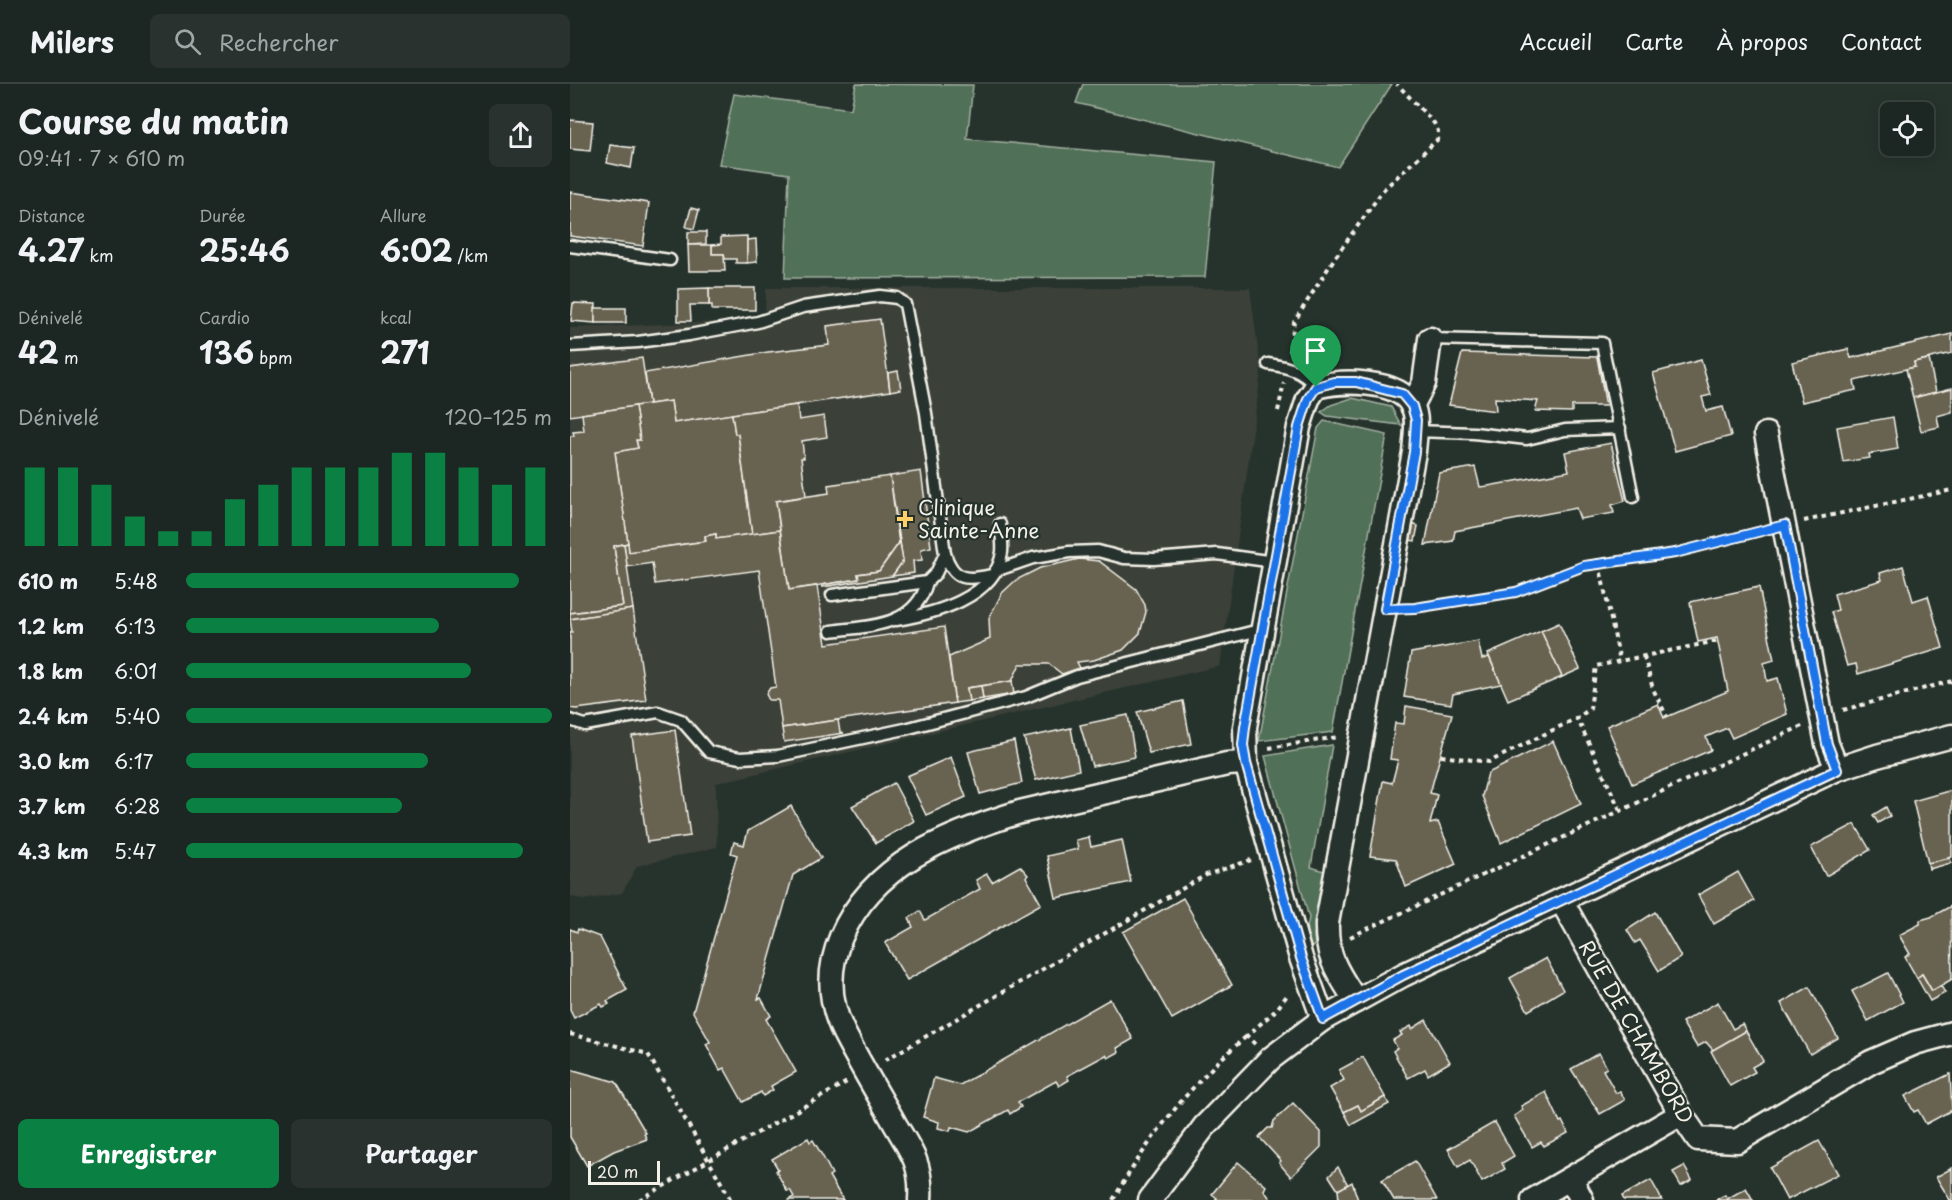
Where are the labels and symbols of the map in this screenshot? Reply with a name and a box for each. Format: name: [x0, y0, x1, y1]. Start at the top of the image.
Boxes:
pin: [1290, 325, 1341, 387]
place label: Clinique Sainte-Anne: [918, 492, 1039, 545]
marker: Clinique Sainte-Anne: [896, 510, 914, 528]
street label: RUE DE CHAMBORD: [1572, 934, 1702, 1129]
scale bar: [588, 1158, 660, 1186]

